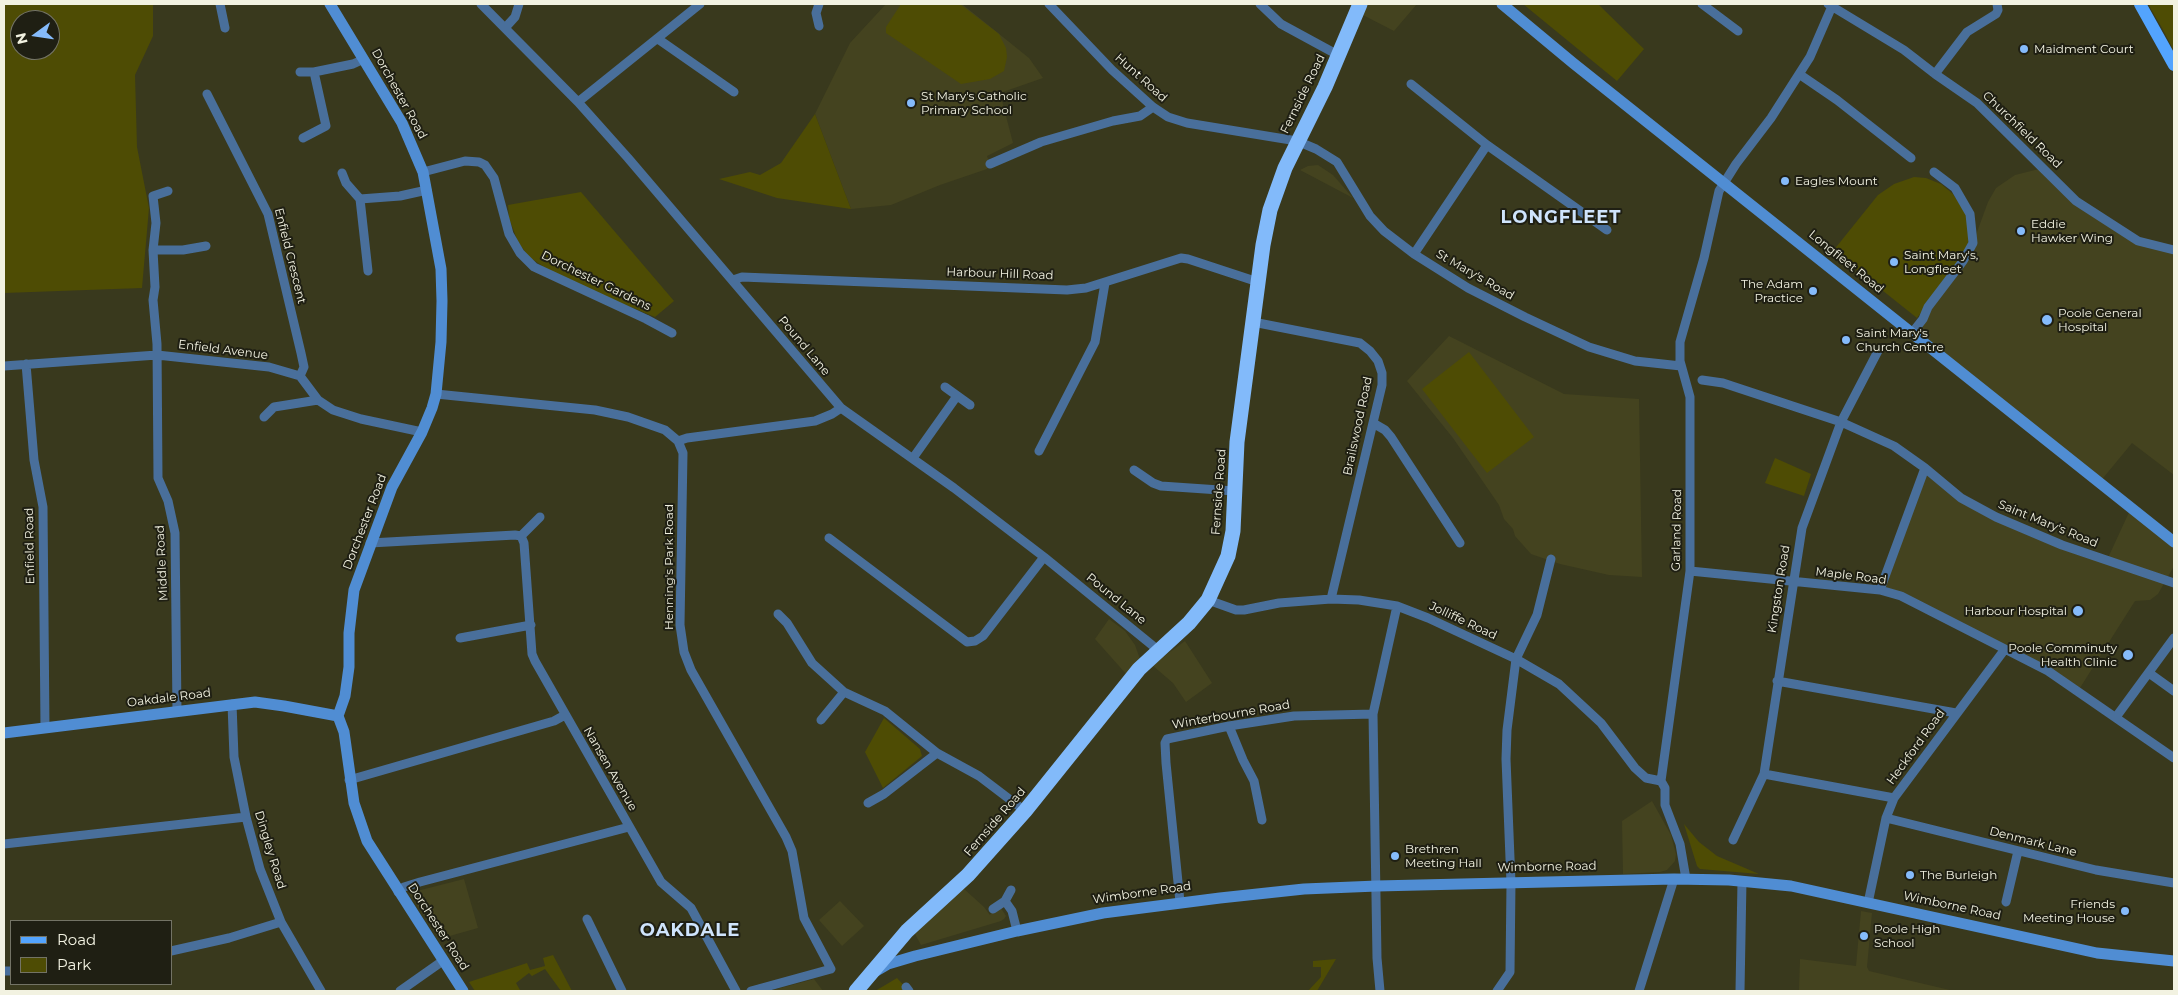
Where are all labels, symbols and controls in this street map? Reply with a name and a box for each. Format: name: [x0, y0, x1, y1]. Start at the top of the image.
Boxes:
north arrow: [10, 10, 60, 60]
text: N: [11, 31, 32, 46]
place label: Maidment Court: [2034, 42, 2134, 56]
marker: Maidment Court: [2018, 43, 2030, 55]
street label: Dorchester Road: [368, 46, 430, 142]
street label: Hunt Road: [1112, 51, 1170, 105]
street label: Fernside Road: [1278, 52, 1328, 136]
place label: St Mary's Catholic Primary School: [921, 89, 1027, 117]
street label: Churchfield Road: [1979, 89, 2065, 171]
marker: St Mary's Catholic Primary School: [905, 97, 917, 109]
place label: Eagles Mount: [1795, 174, 1878, 188]
marker: Eagles Mount: [1779, 175, 1791, 187]
street label: Enfield Crescent: [271, 207, 309, 305]
district label: LONGFLEET: [1499, 207, 1623, 229]
place label: Eddie Hawker Wing: [2031, 217, 2113, 245]
marker: Eddie Hawker Wing: [2015, 225, 2027, 237]
street label: Longfleet Road: [1806, 227, 1886, 297]
street label: St Mary's Road: [1433, 247, 1517, 303]
street label: Dorchester Gardens: [539, 248, 653, 314]
place label: Saint Mary's, Longfleet: [1904, 248, 1978, 276]
marker: Saint Mary's, Longfleet: [1888, 256, 1900, 268]
street label: Harbour Hill Road: [946, 265, 1054, 283]
place label: The Adam Practice: [1741, 277, 1803, 305]
marker: The Adam Practice: [1807, 285, 1819, 297]
place label: Poole General Hospital: [2058, 306, 2142, 334]
street label: Pound Lane: [775, 313, 833, 379]
marker: Poole General Hospital: [2040, 313, 2054, 327]
place label: Saint Mary's Church Centre: [1856, 326, 1944, 354]
marker: Saint Mary's Church Centre: [1840, 334, 1852, 346]
street label: Enfield Avenue: [177, 337, 269, 363]
street label: Brailswood Road: [1340, 375, 1376, 477]
street label: Fernside Road: [1209, 448, 1229, 536]
street label: Dorchester Road: [340, 472, 390, 572]
street label: Garland Road: [1669, 489, 1685, 571]
street label: Saint Mary's Road: [1996, 497, 2100, 551]
street label: Henning's Park Road: [662, 504, 676, 630]
street label: Enfield Road: [22, 508, 38, 584]
street label: Middle Road: [153, 525, 171, 601]
street label: Kingston Road: [1765, 544, 1793, 634]
street label: Maple Road: [1815, 564, 1887, 588]
street label: Pound Lane: [1083, 570, 1149, 628]
street label: Jolliffe Road: [1427, 599, 1499, 643]
place label: Harbour Hospital: [1964, 604, 2067, 618]
marker: Harbour Hospital: [2071, 604, 2085, 618]
place label: Poole Comminuty Health Clinic: [2008, 641, 2117, 669]
marker: Poole Comminuty Health Clinic: [2121, 648, 2135, 662]
street label: Oakdale Road: [126, 686, 212, 710]
street label: Winterbourne Road: [1171, 698, 1291, 732]
street label: Heckford Road: [1884, 707, 1948, 787]
street label: Nansen Avenue: [580, 724, 640, 814]
street label: Fernside Road: [961, 785, 1029, 859]
street label: Dingley Road: [251, 809, 289, 891]
street label: Denmark Lane: [1988, 824, 2078, 860]
place label: Brethren Meeting Hall: [1405, 842, 1482, 870]
marker: Brethren Meeting Hall: [1389, 850, 1401, 862]
street label: Wimborne Road: [1497, 859, 1597, 875]
place label: The Burleigh: [1920, 868, 1997, 882]
marker: The Burleigh: [1904, 869, 1916, 881]
street label: Wimborne Road: [1092, 879, 1192, 907]
street label: Dorchester Road: [404, 881, 472, 973]
street label: Wimborne Road: [1902, 889, 2002, 923]
place label: Friends Meeting House: [2023, 897, 2115, 925]
marker: Friends Meeting House: [2119, 905, 2131, 917]
legend: [10, 920, 172, 985]
district label: OAKDALE: [639, 920, 741, 942]
place label: Poole High School: [1874, 922, 1940, 950]
text: Road: [57, 930, 96, 949]
marker: Poole High School: [1858, 930, 1870, 942]
text: Park: [57, 955, 91, 974]

